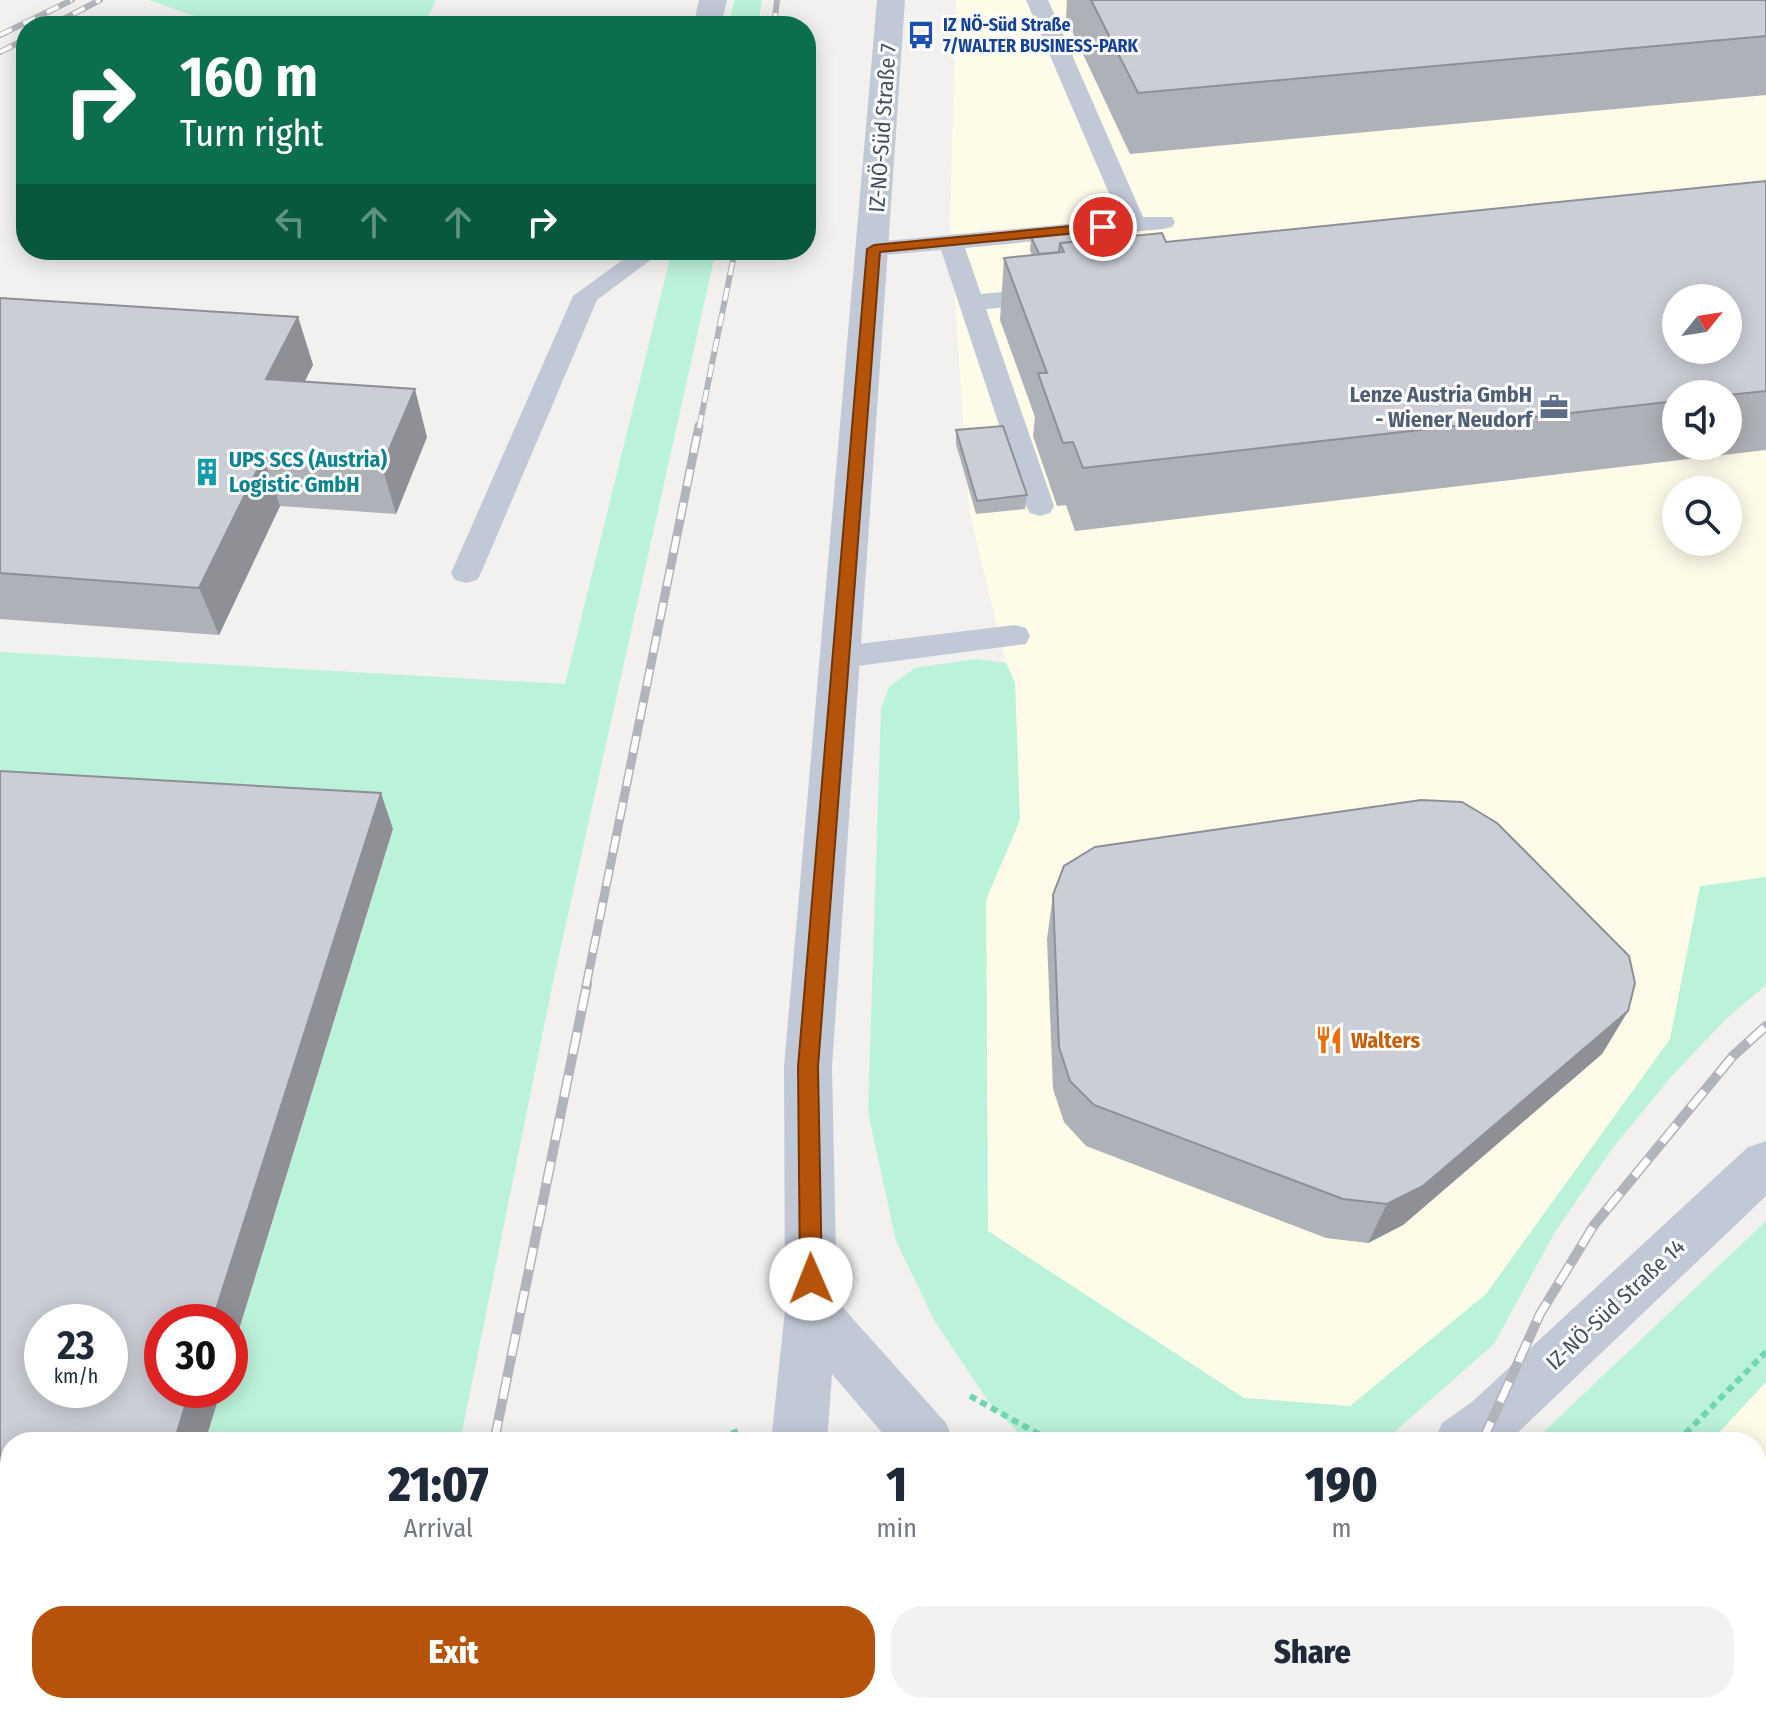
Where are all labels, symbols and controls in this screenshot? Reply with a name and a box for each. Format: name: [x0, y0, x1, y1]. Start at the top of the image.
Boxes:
place label: IZ NÖ-Süd Straße 7/WALTER BUSINESS-PARK: [943, 14, 1139, 57]
bus stop icon: IZ NÖ-Süd Straße 7/WALTER BUSINESS-PARK: [906, 20, 936, 50]
street label: IZ-NÖ-Süd Straße 7: [863, 42, 902, 213]
text: 160 m: [180, 44, 318, 111]
icon: right: [48, 48, 152, 152]
text: Turn right: [180, 112, 323, 156]
pin: [1069, 193, 1137, 261]
icon: left: [268, 200, 312, 244]
icon: ahead: [352, 200, 396, 244]
icon: ahead: [436, 200, 480, 244]
icon: right: [520, 200, 564, 244]
icon: arrive: [1081, 205, 1125, 249]
north arrow: [1662, 284, 1742, 364]
map controls: [1662, 284, 1742, 556]
button: sound: [1662, 380, 1742, 460]
place label: Lenze Austria GmbH - Wiener Neudorf: [1350, 381, 1534, 433]
office icon: Lenze Austria GmbH - Wiener Neudorf: [1539, 392, 1569, 422]
place label: UPS SCS (Austria) Logistic GmbH: [229, 446, 387, 498]
building icon: UPS SCS (Austria) Logistic GmbH: [192, 457, 222, 487]
button: search: [1662, 476, 1742, 556]
restaurant icon: Walters: [1314, 1025, 1344, 1055]
place label: Walters: [1351, 1027, 1420, 1054]
street label: IZ-NÖ-Süd Straße 14: [1540, 1233, 1691, 1376]
position arrow: [769, 1237, 853, 1321]
speed limit sign: 30: [144, 1304, 248, 1408]
text: 23: [57, 1322, 95, 1370]
text: km/h: [54, 1364, 98, 1388]
text: 21:07: [388, 1456, 488, 1514]
text: 1: [886, 1456, 907, 1514]
text: 190: [1305, 1456, 1378, 1514]
text: Arrival: [404, 1513, 473, 1544]
text: min: [877, 1513, 917, 1544]
text: m: [1331, 1513, 1351, 1544]
button: Exit: [32, 1606, 875, 1698]
button: Share: [891, 1606, 1734, 1698]

